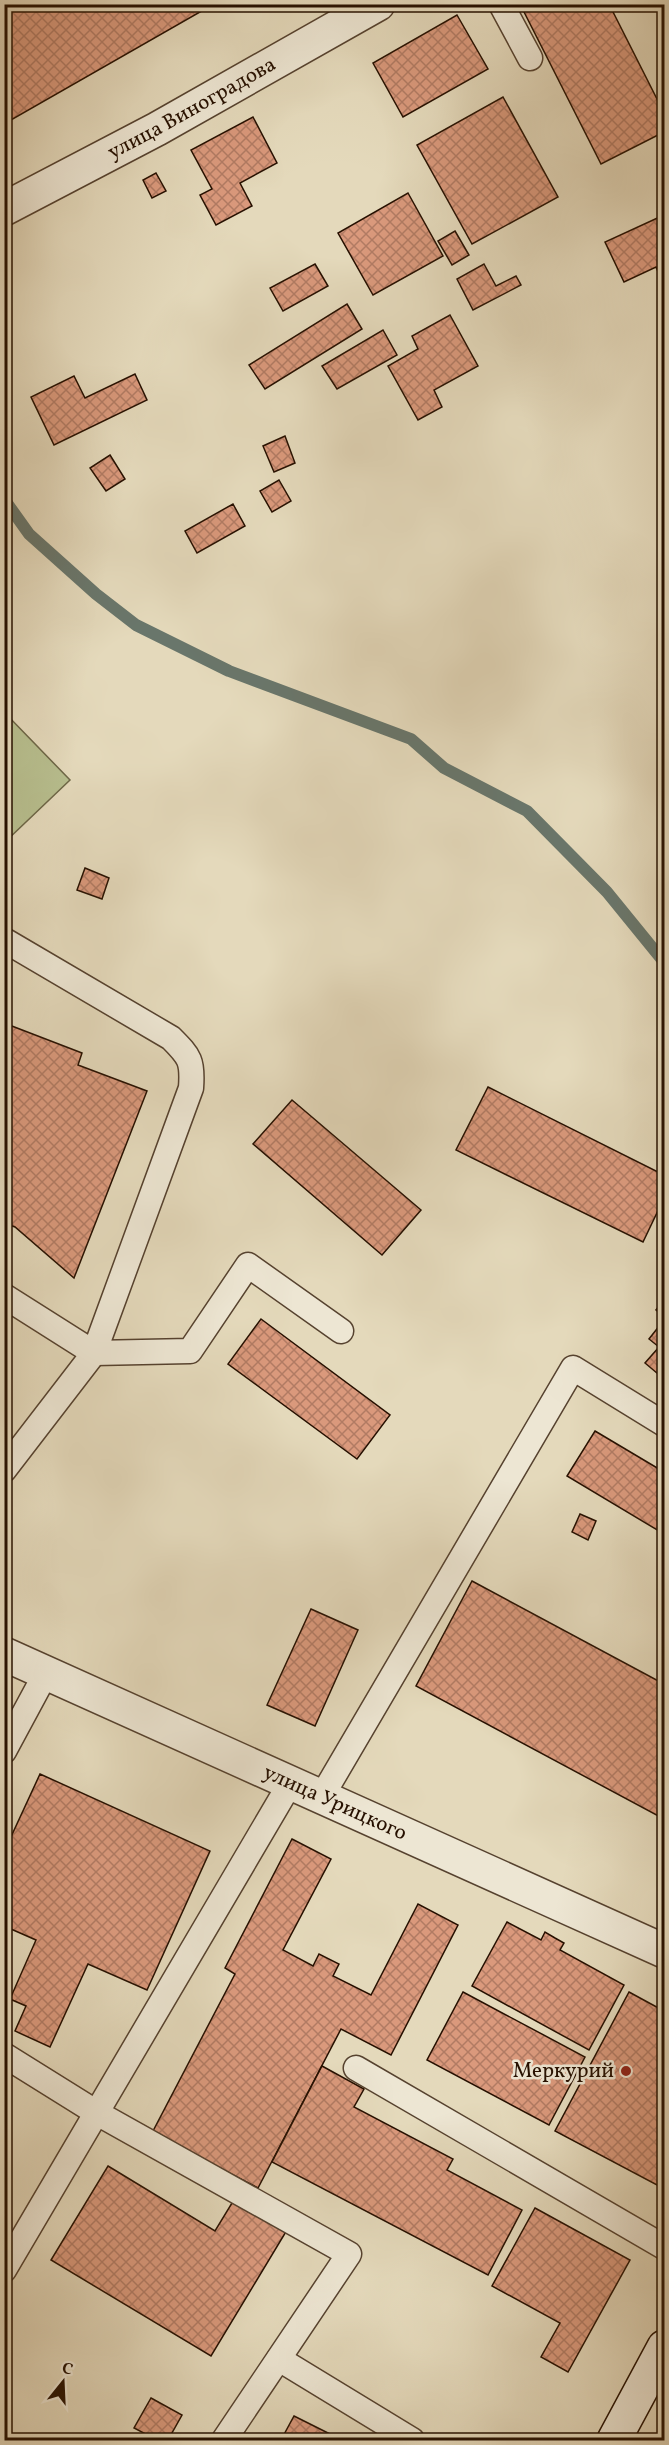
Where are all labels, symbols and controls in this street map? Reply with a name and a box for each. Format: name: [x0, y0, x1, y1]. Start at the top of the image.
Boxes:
street label: улица Виноградова: [103, 50, 281, 167]
street label: улица Урицкого: [258, 1758, 412, 1848]
place label: Меркурий: [513, 2057, 614, 2086]
marker: Меркурий: [619, 2064, 633, 2078]
north arrow: [33, 2352, 93, 2412]
text: С: [59, 2358, 75, 2382]

